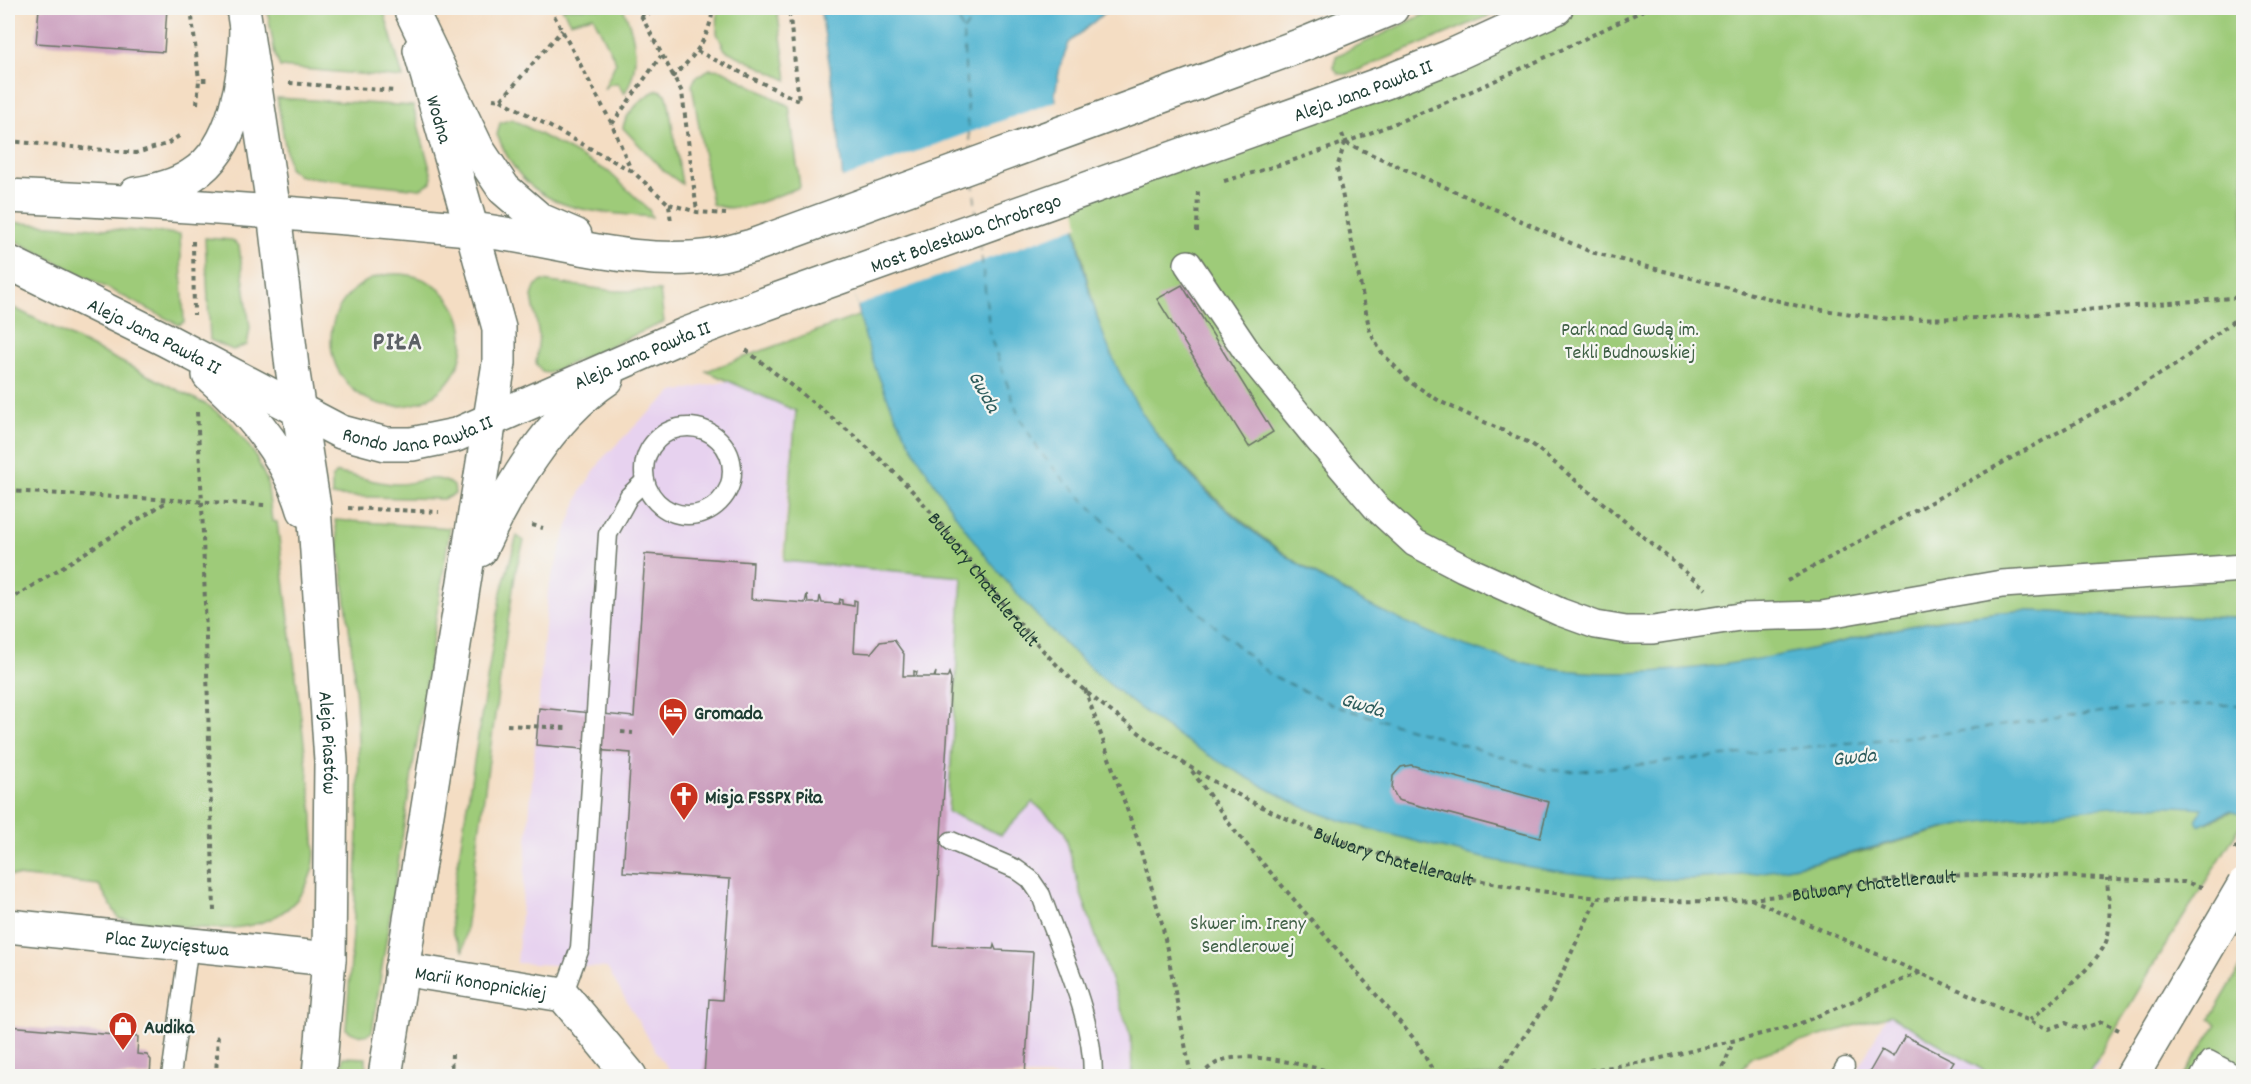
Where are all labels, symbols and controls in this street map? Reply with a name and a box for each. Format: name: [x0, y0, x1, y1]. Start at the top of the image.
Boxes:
street label: Aleja Jana Pawła II: [1290, 54, 1437, 131]
street label: Wodna: [417, 93, 457, 148]
street label: Most Bolesława Chrobrego: [867, 188, 1066, 282]
street label: Aleja Jana Pawła II: [82, 292, 225, 383]
street label: Aleja Jana Pawła II: [570, 315, 715, 399]
park label: Park nad Gwdą im. Tekli Budnowskiej: [1561, 317, 1699, 368]
district label: PIŁA: [372, 325, 424, 362]
water label: Gwda: [959, 366, 1007, 420]
street label: Rondo Jana Pawła II: [339, 410, 498, 461]
street label: Bulwary Chatellerault: [920, 507, 1045, 655]
water label: Gwda: [1337, 686, 1389, 728]
street label: Aleja Piastów: [309, 690, 342, 795]
hotel icon: Gromada: [657, 696, 689, 738]
place label: Gromada: [694, 701, 763, 729]
water label: Gwda: [1831, 742, 1879, 776]
church icon: Misja FSSPX Piła: [668, 780, 700, 822]
place label: Misja FSSPX Piła: [705, 785, 823, 813]
street label: Bulwary Chatellerault: [1309, 820, 1476, 896]
street label: Bulwary Chatellerault: [1790, 865, 1957, 911]
park label: Skwer im. Ireny Sendlerowej: [1190, 911, 1307, 962]
street label: Plac Zwycięstwa: [104, 925, 231, 966]
street label: Marii Konopnickiej: [413, 960, 548, 1009]
shop icon: Audika: [107, 1010, 139, 1052]
place label: Audika: [144, 1015, 195, 1043]

